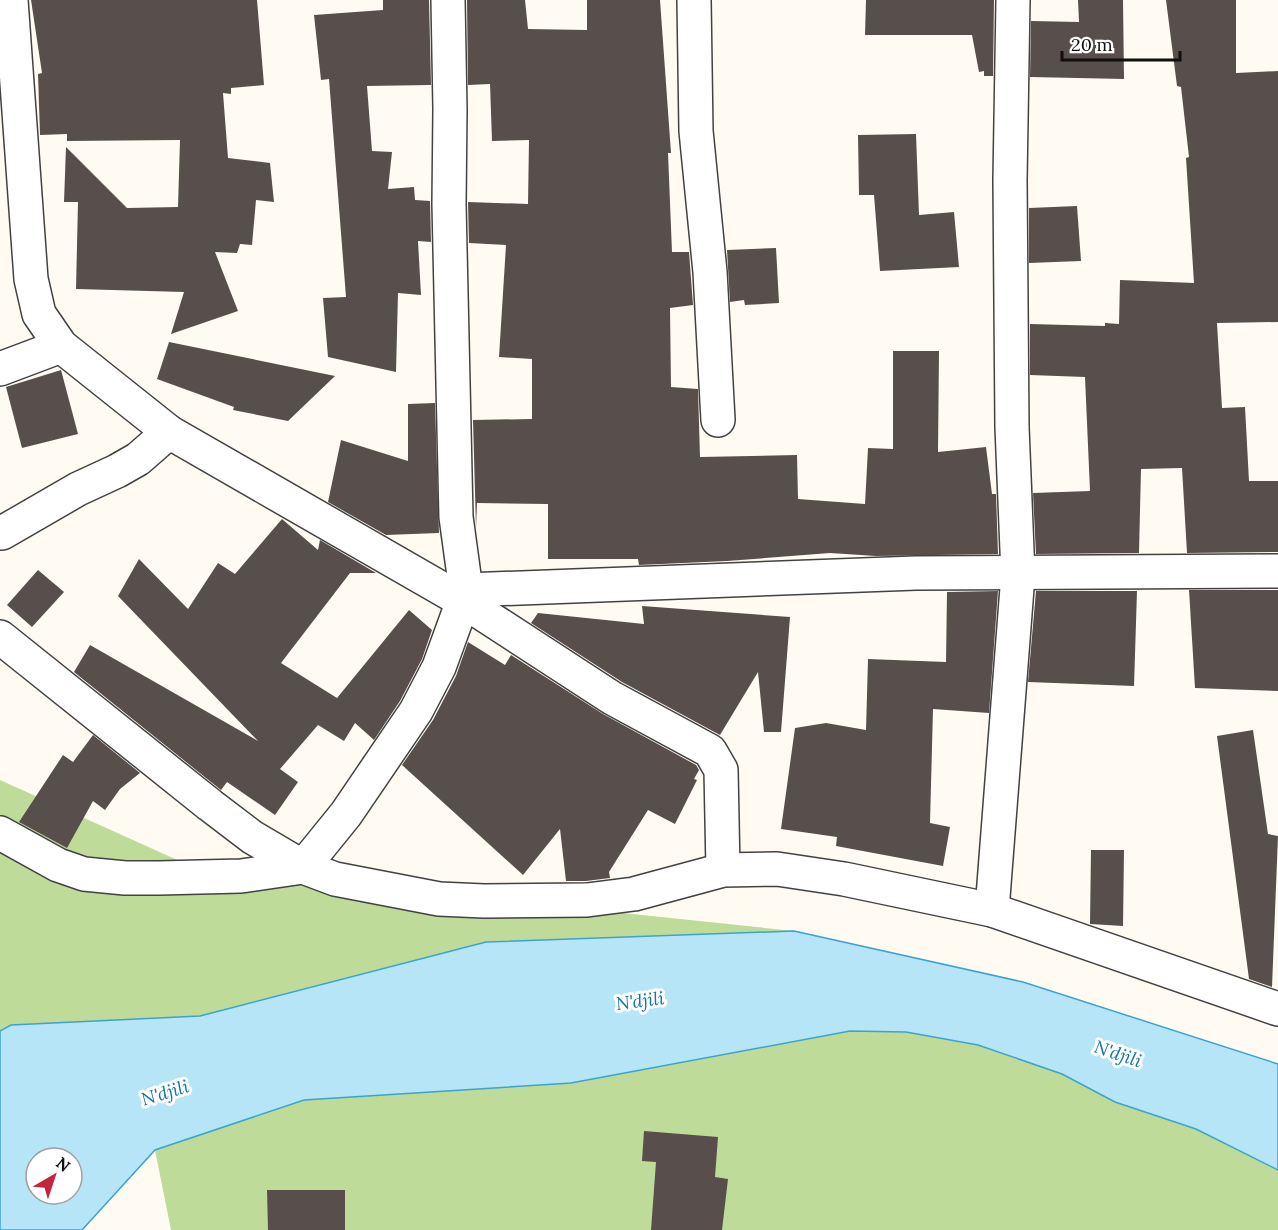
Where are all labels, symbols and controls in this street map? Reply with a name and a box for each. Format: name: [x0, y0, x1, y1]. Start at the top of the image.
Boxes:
scale bar: [1062, 24, 1180, 62]
text: 20 m: [1071, 33, 1113, 56]
water label: N'djili: [614, 986, 666, 1015]
water label: N'djili: [1091, 1035, 1145, 1072]
water label: N'djili: [138, 1074, 192, 1111]
north arrow: [24, 1146, 84, 1206]
text: N: [52, 1153, 75, 1176]

